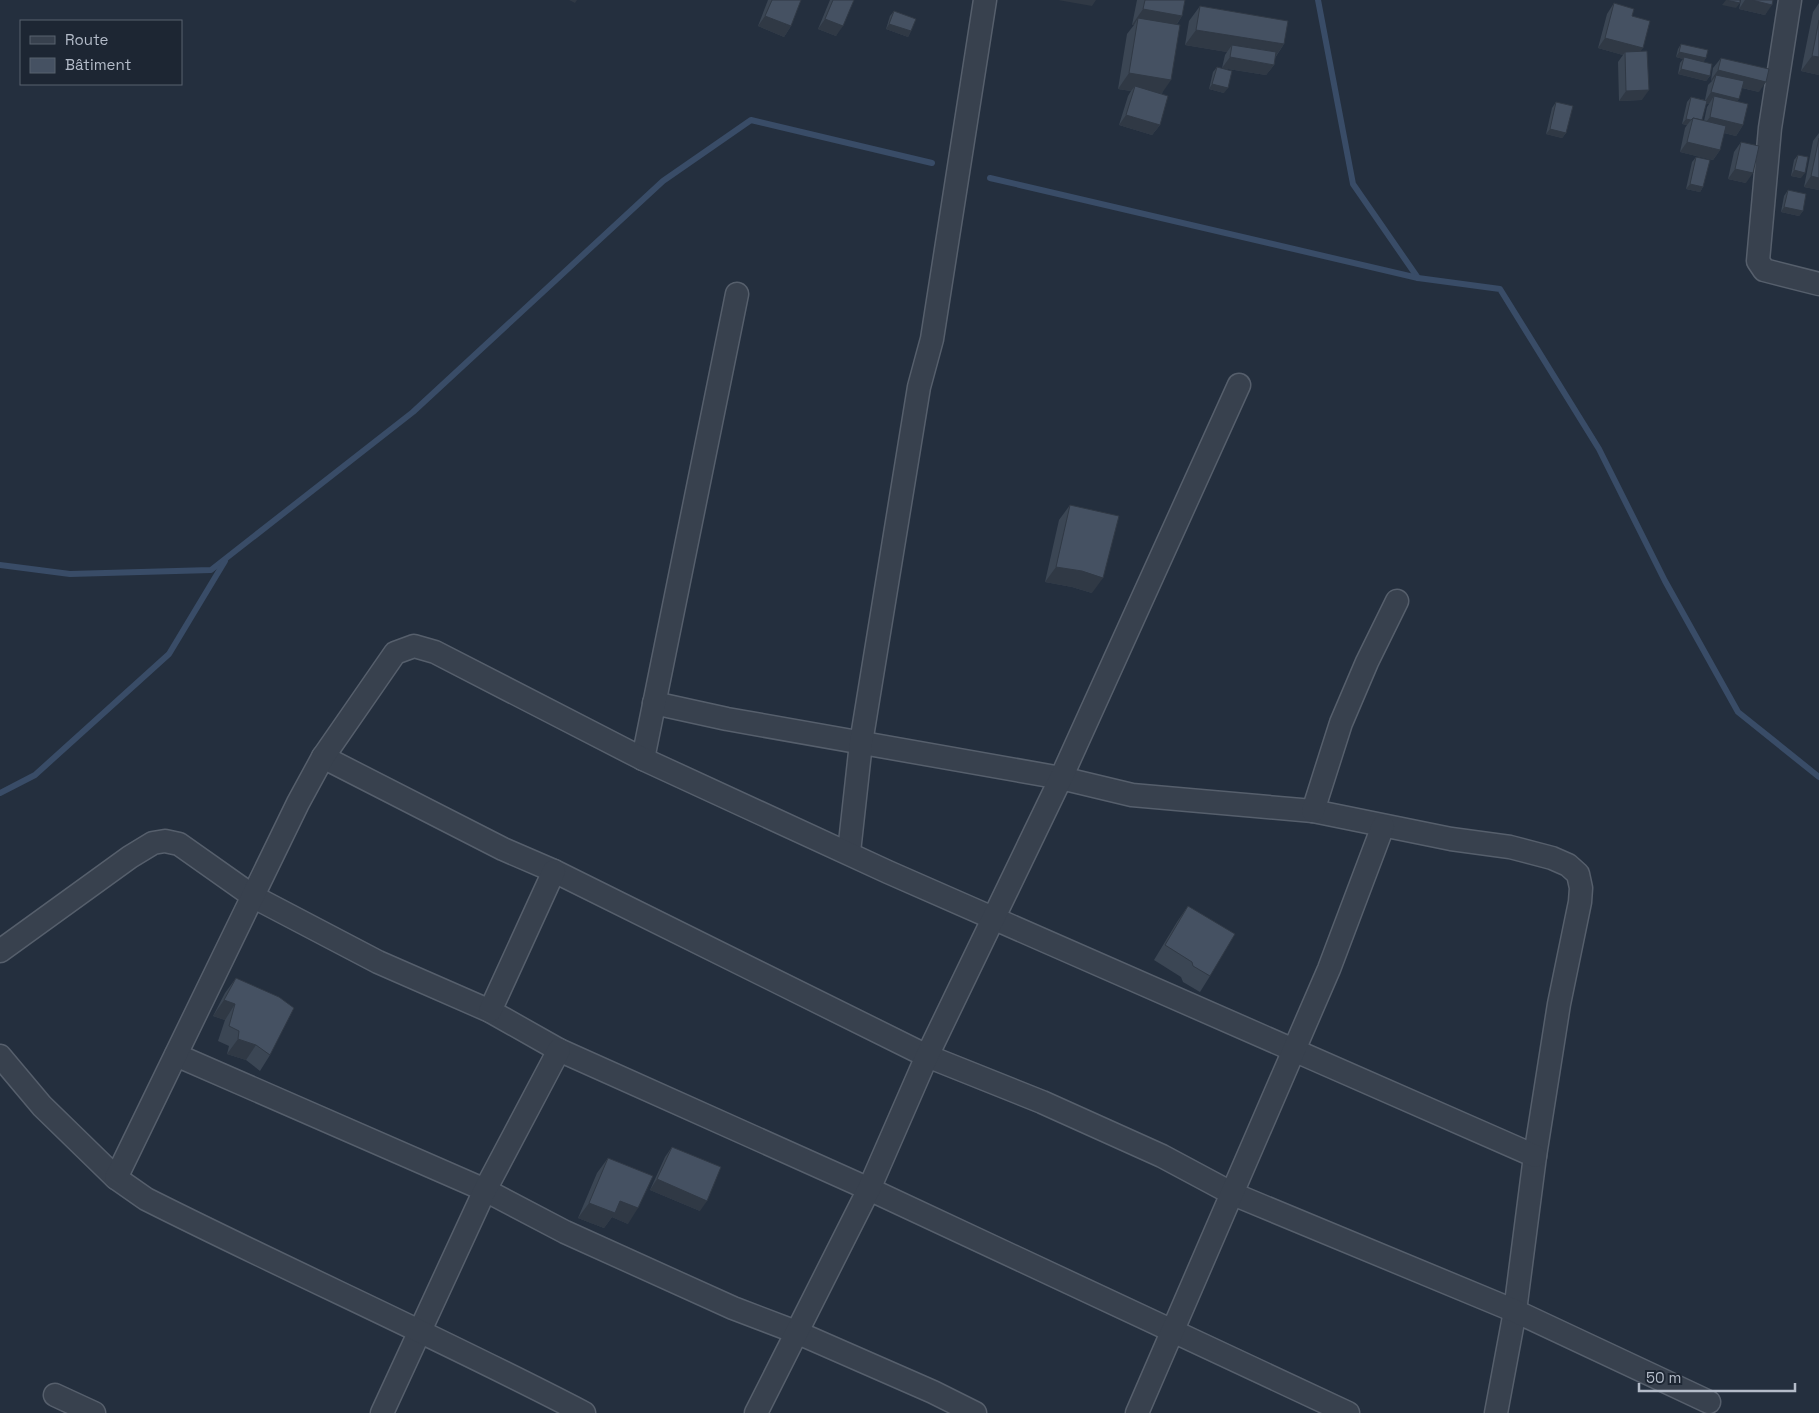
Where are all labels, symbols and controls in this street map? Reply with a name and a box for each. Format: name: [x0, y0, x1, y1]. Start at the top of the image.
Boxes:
legend: [20, 20, 182, 85]
text: Route: [65, 30, 109, 49]
text: Bâtiment: [65, 55, 131, 74]
scale bar: [1639, 1360, 1795, 1392]
text: 50 m: [1646, 1368, 1681, 1387]

